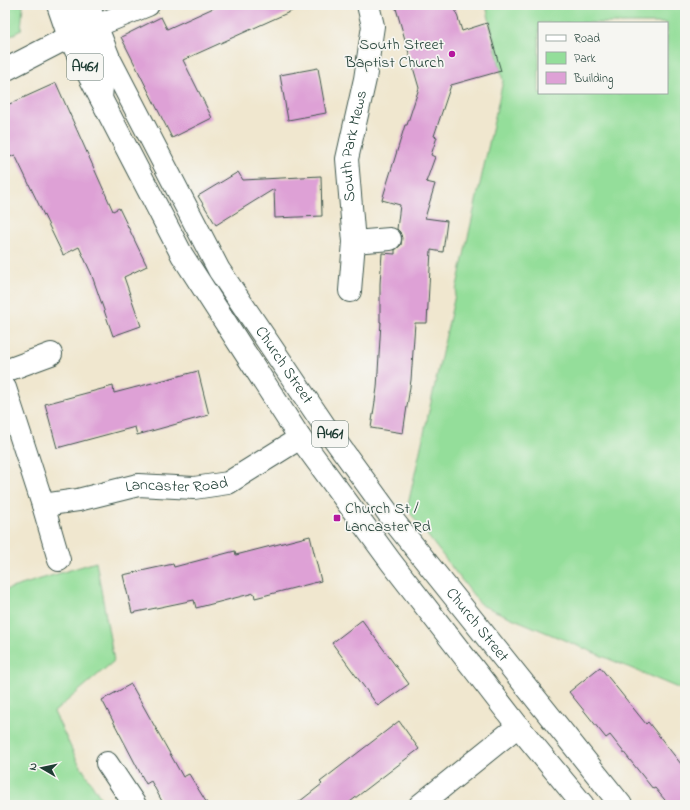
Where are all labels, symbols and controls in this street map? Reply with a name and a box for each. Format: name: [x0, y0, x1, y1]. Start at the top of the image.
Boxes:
legend: [538, 22, 668, 94]
text: Road: [574, 30, 600, 48]
place label: South Street Baptist Church: [344, 33, 445, 75]
marker: South Street Baptist Church: [447, 49, 457, 59]
text: Park: [574, 50, 596, 68]
road number: A461: [67, 54, 103, 80]
text: Building: [573, 70, 613, 89]
street label: South Park Mews: [335, 88, 374, 203]
street label: Church Street: [249, 321, 319, 410]
road number: A461: [312, 421, 348, 447]
street label: Lancaster Road: [123, 471, 229, 500]
place label: Church St / Lancaster Rd: [345, 497, 431, 539]
marker: Church St / Lancaster Rd: [332, 513, 342, 523]
street label: Church Street: [440, 583, 515, 668]
north arrow: [22, 748, 62, 788]
text: N: [25, 762, 42, 772]

